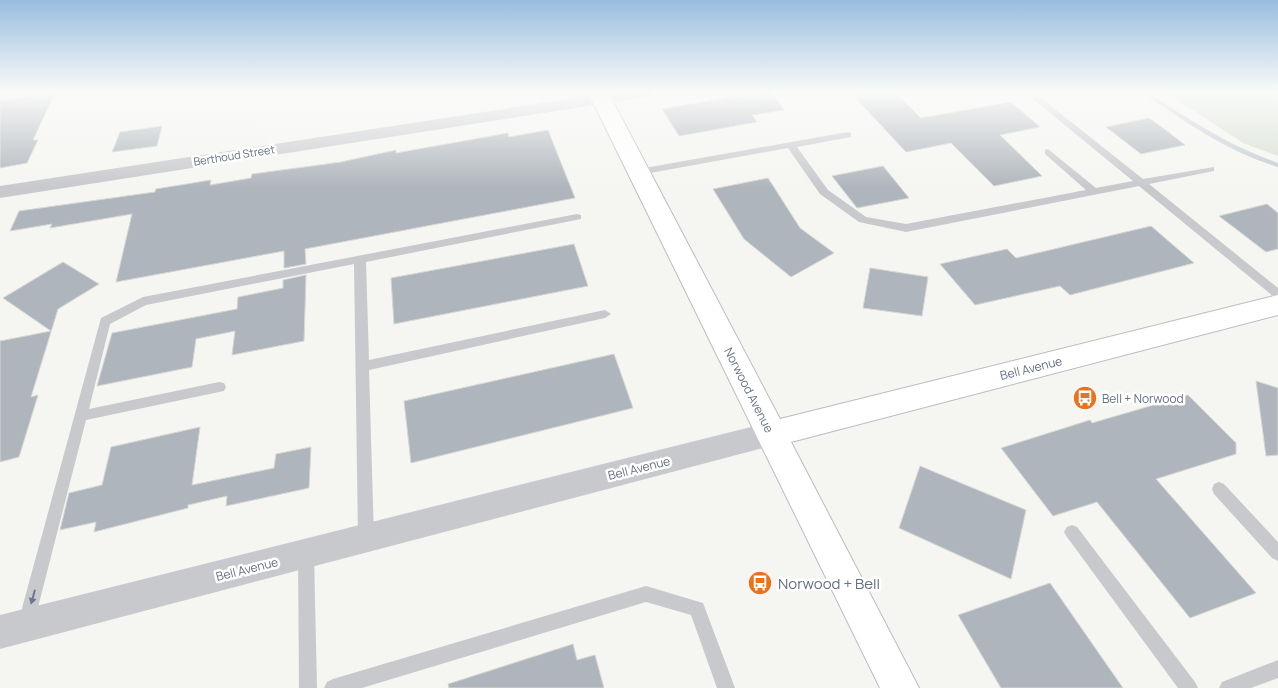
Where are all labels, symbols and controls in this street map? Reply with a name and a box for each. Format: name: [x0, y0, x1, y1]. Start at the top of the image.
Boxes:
street label: Berthoud Street: [192, 141, 276, 169]
street label: Norwood Avenue: [720, 345, 778, 435]
street label: Bell Avenue: [998, 352, 1064, 384]
bus stop icon: Bell + Norwood: [1072, 385, 1098, 411]
place label: Bell + Norwood: [1102, 390, 1184, 407]
street label: Bell Avenue: [606, 452, 672, 484]
street label: Bell Avenue: [214, 553, 280, 585]
bus stop icon: Norwood + Bell: [747, 570, 773, 596]
place label: Norwood + Bell: [778, 573, 880, 594]
one-way arrow: [29, 590, 37, 605]

